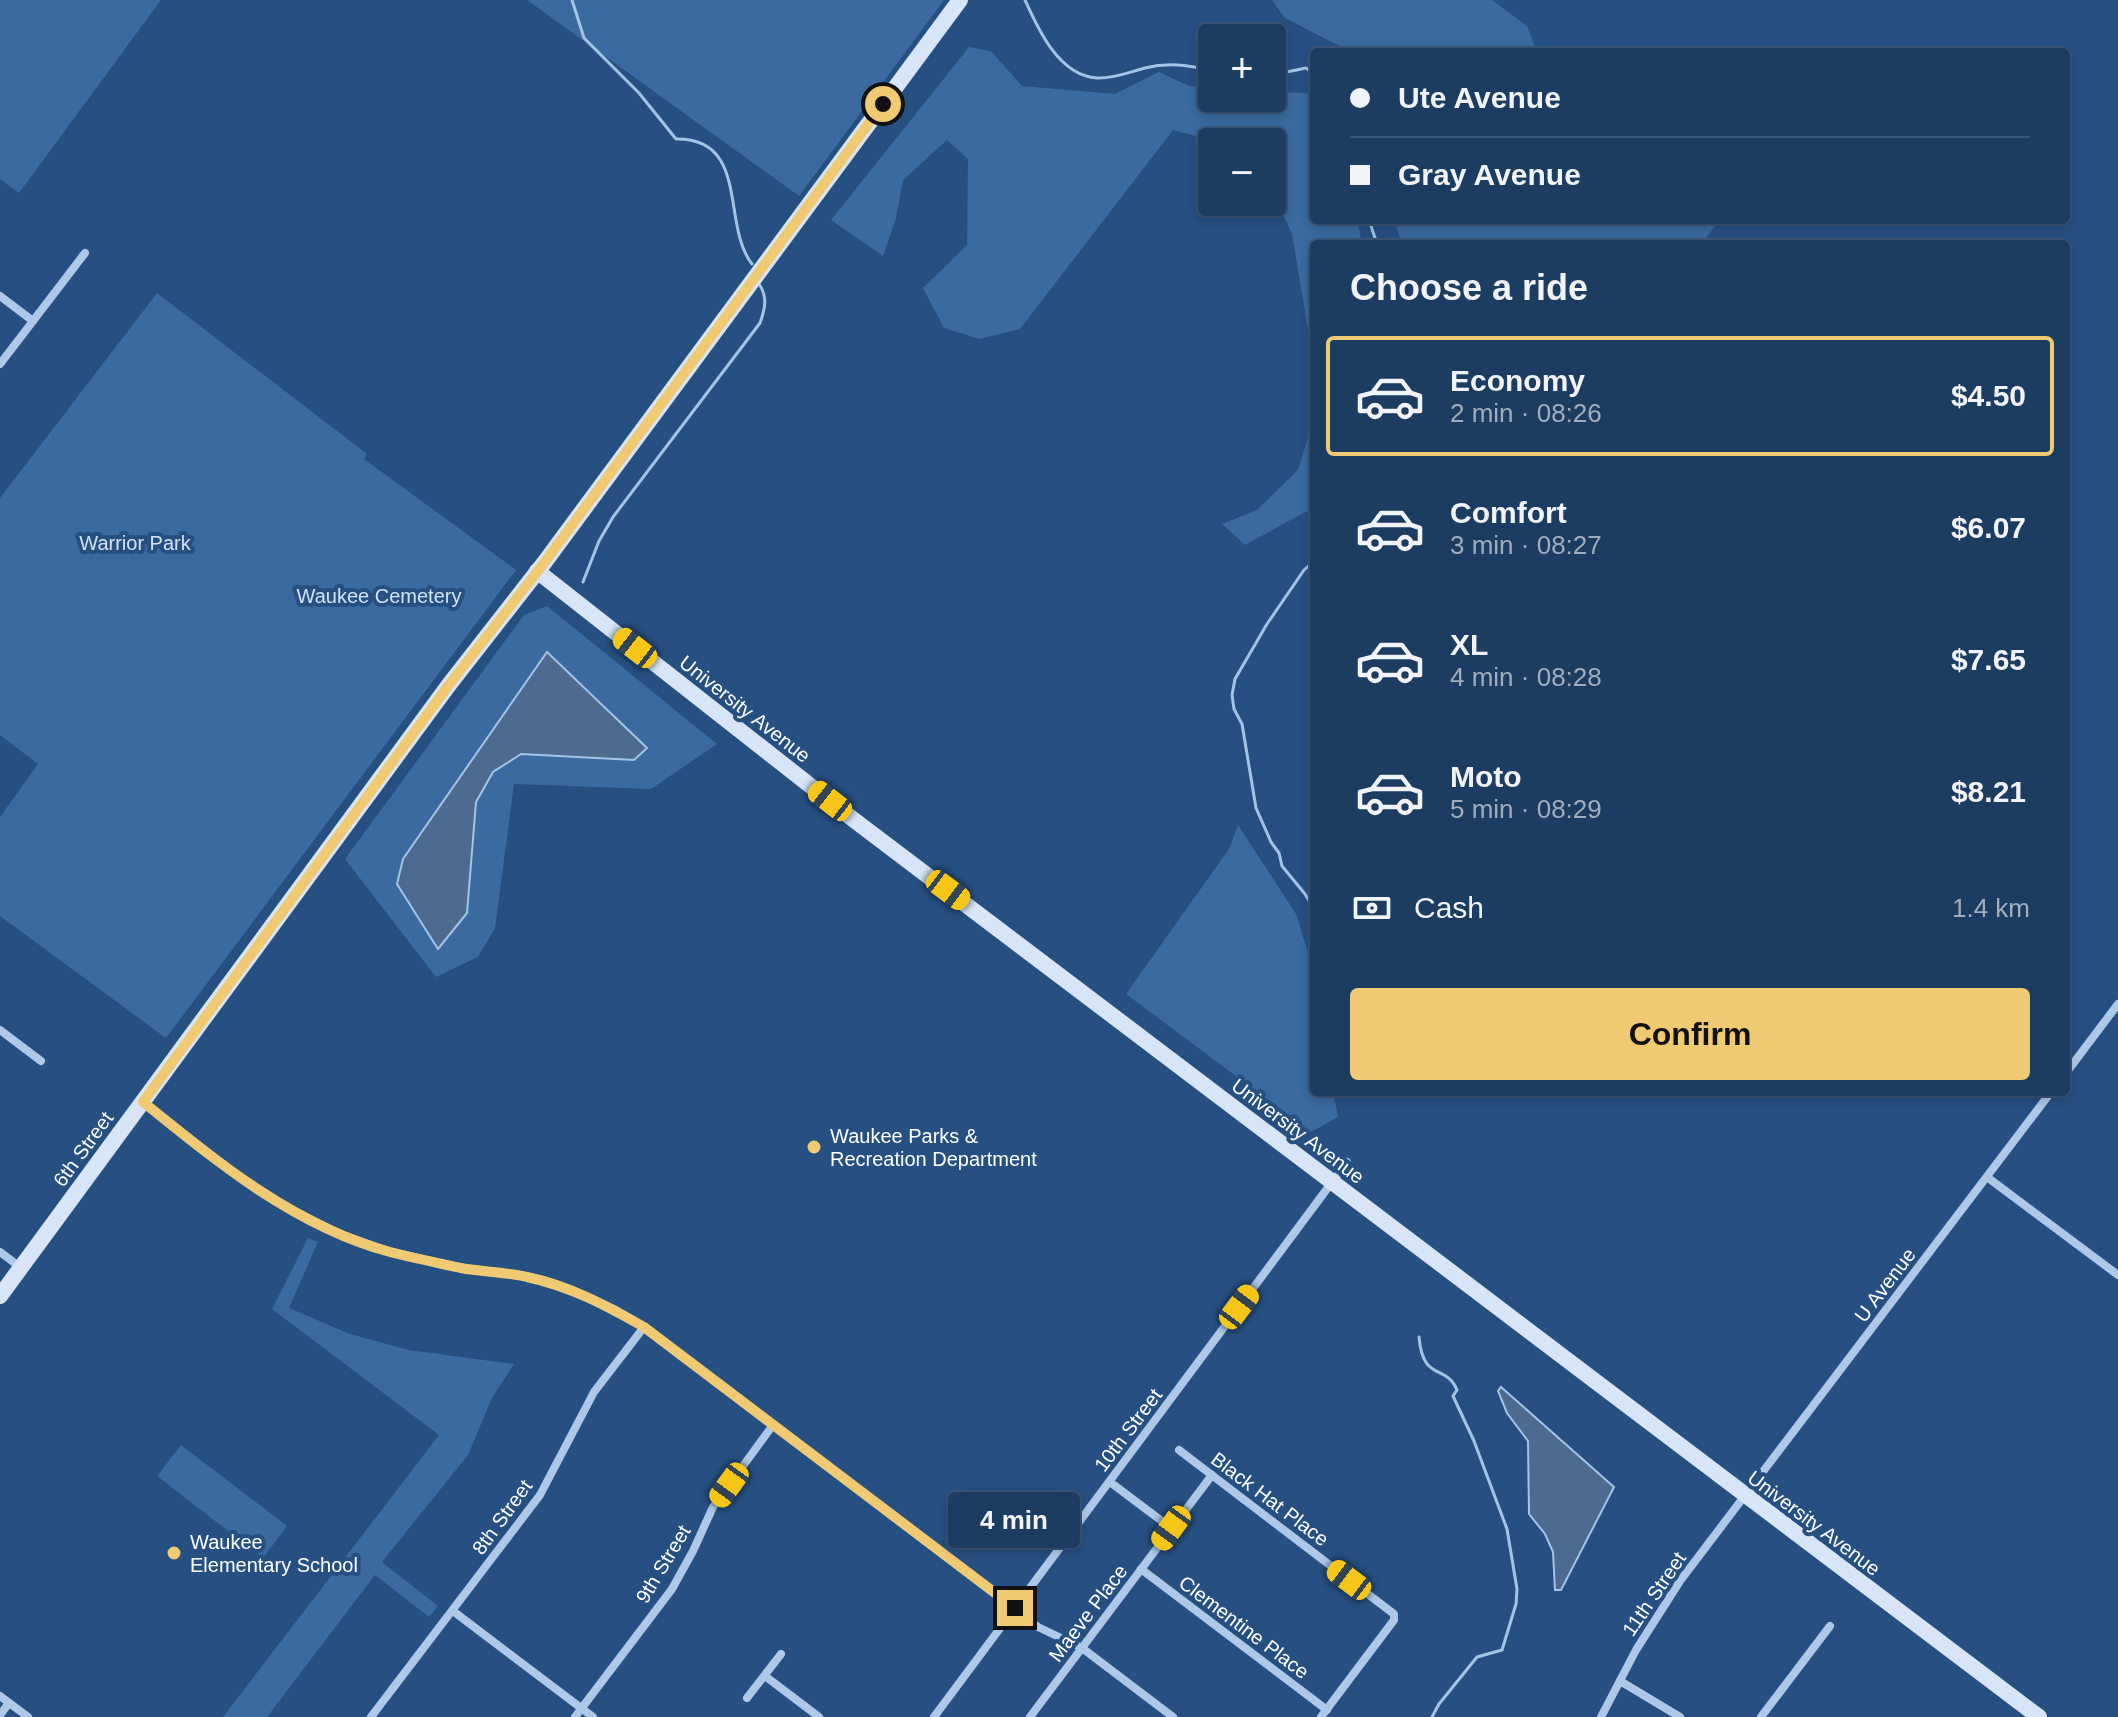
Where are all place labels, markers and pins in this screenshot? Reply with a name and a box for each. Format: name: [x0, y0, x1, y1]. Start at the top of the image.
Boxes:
place label: Waukee Parks & Recreation Department: [830, 1125, 1037, 1170]
marker: Waukee Parks & Recreation Department: [805, 1138, 823, 1156]
place label: Waukee Elementary School: [190, 1531, 358, 1576]
marker: Waukee Elementary School: [165, 1544, 183, 1562]

